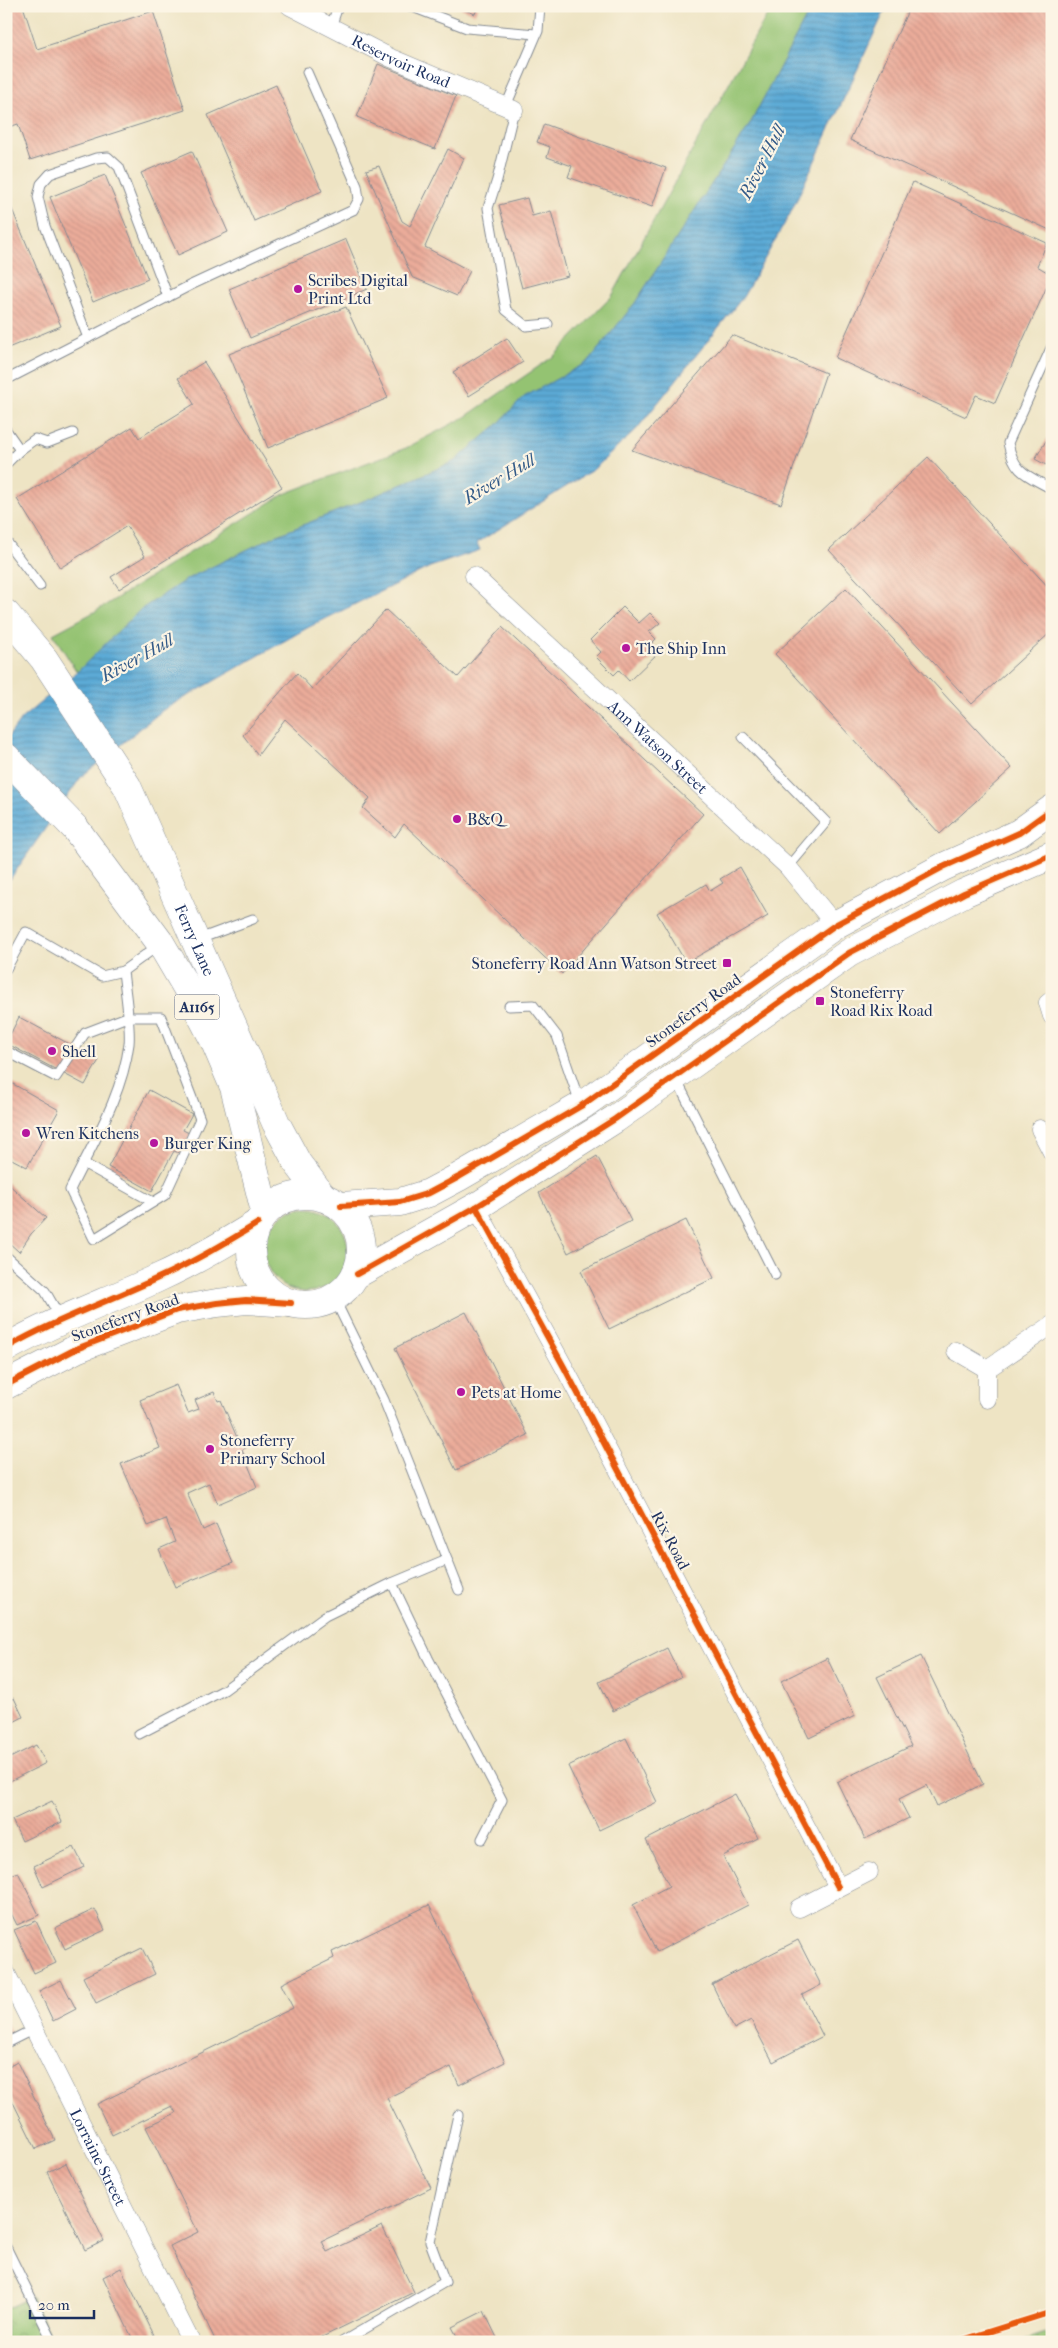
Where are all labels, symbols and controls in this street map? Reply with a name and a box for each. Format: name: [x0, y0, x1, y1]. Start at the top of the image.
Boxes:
street label: Reservoir Road: [348, 30, 453, 92]
water label: River Hull: [735, 120, 791, 203]
place label: Scribes Digital Print Ltd: [308, 271, 409, 308]
marker: Scribes Digital Print Ltd: [292, 283, 304, 295]
water label: River Hull: [459, 449, 541, 509]
water label: River Hull: [96, 629, 179, 687]
place label: The Ship Inn: [636, 639, 727, 658]
marker: The Ship Inn: [620, 642, 632, 654]
street label: Ann Watson Street: [603, 695, 712, 798]
place label: B&Q: [467, 810, 509, 829]
marker: B&Q: [451, 813, 463, 825]
street label: Ferry Lane: [171, 901, 219, 979]
place label: Stoneferry Road Ann Watson Street: [471, 954, 717, 973]
marker: Stoneferry Road Ann Watson Street: [721, 957, 733, 969]
street label: Stoneferry Road: [642, 969, 745, 1051]
place label: Stoneferry Road Rix Road: [830, 983, 933, 1020]
road number: A1165: [174, 994, 220, 1020]
marker: Stoneferry Road Rix Road: [814, 995, 826, 1007]
place label: Shell: [62, 1042, 96, 1061]
marker: Shell: [46, 1045, 58, 1057]
place label: Wren Kitchens: [35, 1124, 139, 1143]
marker: Wren Kitchens: [20, 1127, 32, 1139]
place label: Burger King: [164, 1134, 252, 1153]
marker: Burger King: [148, 1137, 160, 1149]
street label: Stoneferry Road: [69, 1289, 182, 1346]
place label: Pets at Home: [471, 1383, 562, 1402]
marker: Pets at Home: [455, 1386, 467, 1398]
place label: Stoneferry Primary School: [220, 1431, 326, 1468]
marker: Stoneferry Primary School: [204, 1443, 216, 1455]
street label: Rix Road: [647, 1508, 694, 1573]
street label: Lorraine Street: [66, 2106, 130, 2209]
scale bar: [30, 2288, 94, 2320]
text: 20 m: [38, 2296, 70, 2314]

